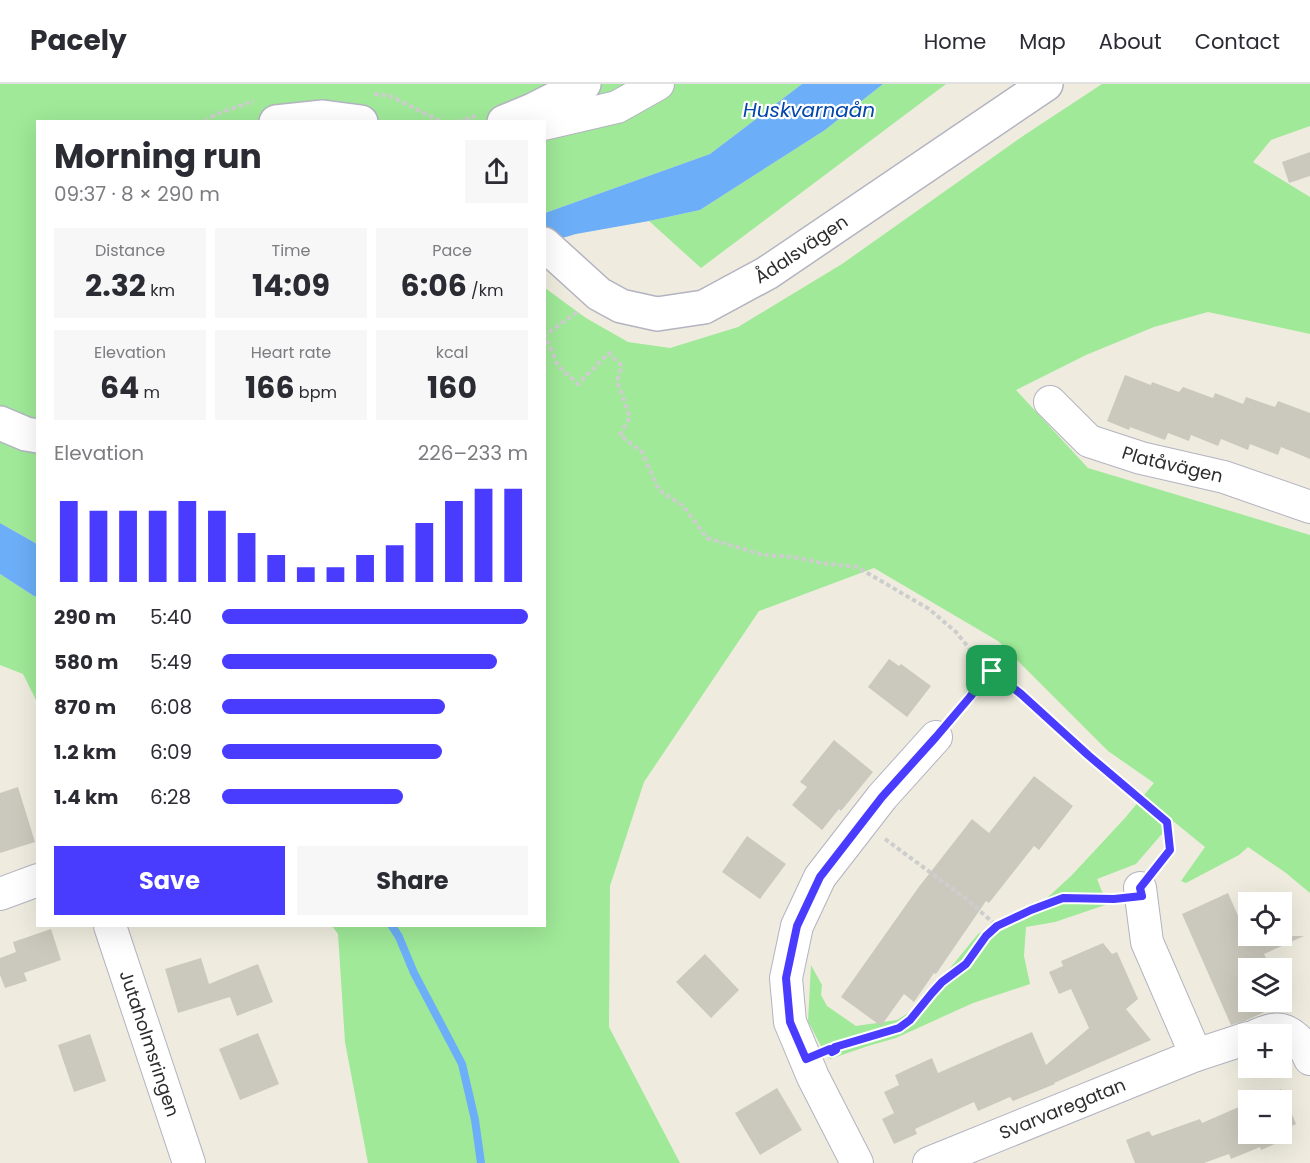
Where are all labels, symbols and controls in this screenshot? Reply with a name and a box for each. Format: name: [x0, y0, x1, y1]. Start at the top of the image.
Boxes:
text: Pacely: [30, 21, 127, 60]
text: Home: [924, 27, 986, 56]
text: Map: [1019, 27, 1066, 56]
text: About: [1099, 27, 1162, 56]
text: Contact: [1195, 27, 1280, 56]
water label: Huskvarnaån: [743, 96, 875, 124]
text: Morning run: [54, 133, 262, 180]
button: share: [465, 140, 528, 203]
text: 09:37 · 8 × 290 m: [54, 180, 220, 208]
street label: Ådalsvägen: [750, 209, 853, 289]
text: Distance: [95, 239, 165, 262]
text: Time: [272, 239, 311, 262]
text: Pace: [432, 239, 472, 262]
text: 2.32: [85, 264, 146, 307]
text: 14:09: [252, 264, 330, 307]
text: 6:06: [401, 264, 467, 307]
text: km: [146, 279, 175, 302]
text: /km: [467, 279, 503, 302]
text: Elevation: [94, 341, 166, 364]
text: Heart rate: [251, 341, 331, 364]
text: kcal: [436, 341, 468, 364]
text: 64: [100, 366, 139, 409]
text: 166: [245, 366, 295, 409]
text: 160: [427, 366, 477, 409]
text: m: [139, 381, 160, 404]
text: bpm: [295, 381, 337, 404]
text: Elevation: [54, 439, 144, 467]
text: 226–233 m: [418, 439, 528, 467]
street label: Platåvägen: [1119, 440, 1225, 488]
text: 290 m: [54, 603, 116, 631]
text: 5:40: [150, 603, 192, 631]
pin: [966, 645, 1017, 696]
text: 580 m: [54, 648, 118, 676]
text: 5:49: [150, 648, 192, 676]
icon: arrive: [975, 654, 1008, 687]
text: 870 m: [54, 693, 116, 721]
text: 6:08: [150, 693, 192, 721]
text: 1.2 km: [54, 738, 116, 766]
text: 6:09: [150, 738, 192, 766]
text: 1.4 km: [54, 783, 118, 811]
text: 6:28: [150, 783, 191, 811]
button: Save: [54, 846, 285, 915]
button: Share: [297, 846, 528, 915]
map controls: [1238, 892, 1292, 1144]
button: locate: [1238, 892, 1292, 946]
button: layers: [1238, 958, 1292, 1012]
street label: Jutaholmsringen: [114, 967, 186, 1120]
button: +: [1238, 1024, 1292, 1078]
street label: Svarvaregatan: [995, 1072, 1129, 1145]
button: −: [1238, 1090, 1292, 1144]

